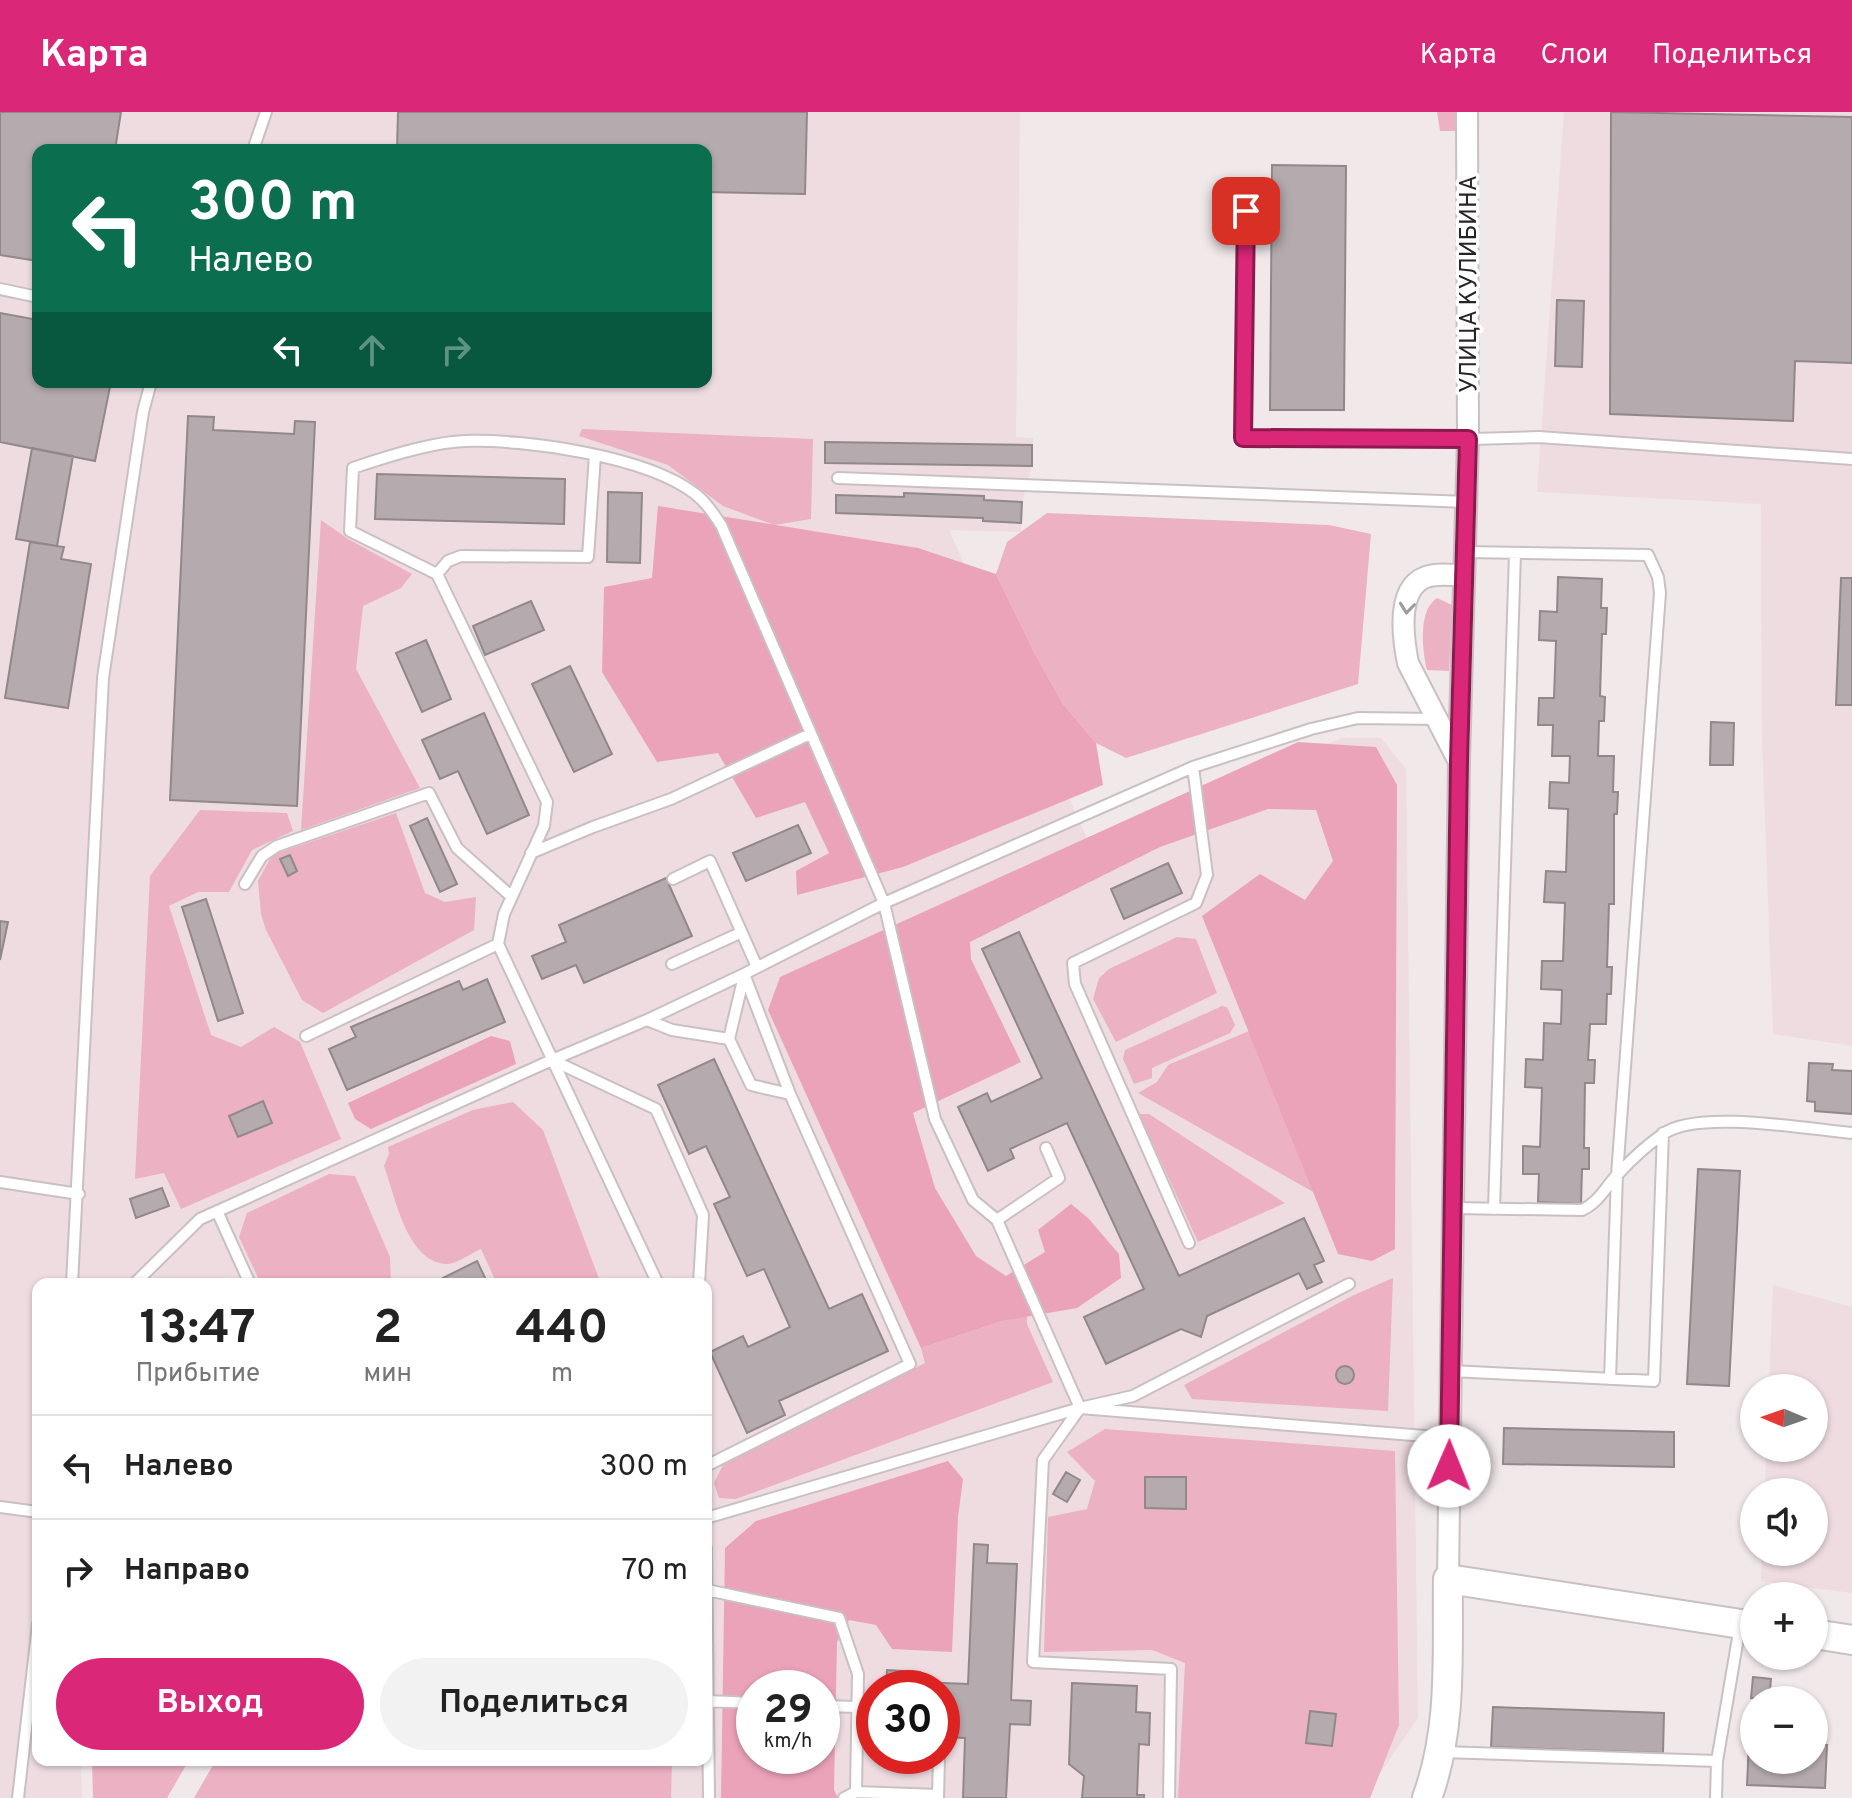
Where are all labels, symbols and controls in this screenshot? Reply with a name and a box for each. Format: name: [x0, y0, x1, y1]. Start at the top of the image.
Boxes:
text: Карта: [40, 32, 149, 81]
text: Карта: [1420, 38, 1496, 74]
text: Слои: [1540, 38, 1608, 74]
text: Поделиться: [1652, 38, 1812, 74]
text: 300 m: [188, 170, 358, 240]
street label: УЛИЦА КУЛИБИНА: [1455, 175, 1485, 393]
icon: left: [56, 176, 160, 280]
pin: [1212, 177, 1280, 245]
icon: arrive: [1224, 189, 1268, 233]
text: Налево: [188, 239, 314, 285]
icon: left: [266, 328, 310, 372]
icon: ahead: [350, 328, 394, 372]
icon: right: [434, 328, 478, 372]
one-way arrow: [1398, 602, 1415, 615]
text: 13:47: [140, 1300, 256, 1360]
text: 2: [373, 1300, 402, 1360]
text: 440: [515, 1300, 609, 1360]
text: Прибытие: [135, 1358, 260, 1391]
text: мин: [363, 1358, 412, 1391]
text: m: [551, 1358, 573, 1391]
north arrow: [1740, 1374, 1828, 1462]
map controls: [1740, 1374, 1828, 1774]
position arrow: [1407, 1424, 1491, 1508]
icon: left: [56, 1445, 100, 1489]
text: Налево: [124, 1449, 233, 1486]
text: 300 m: [599, 1449, 688, 1486]
button: sound: [1740, 1478, 1828, 1566]
icon: right: [56, 1549, 100, 1593]
text: Направо: [124, 1553, 250, 1590]
text: 70 m: [622, 1553, 688, 1590]
button: +: [1740, 1582, 1828, 1670]
button: Выход: [56, 1658, 364, 1750]
button: Поделиться: [380, 1658, 688, 1750]
speed limit sign: 30: [856, 1670, 960, 1774]
button: −: [1740, 1686, 1828, 1774]
text: 29: [763, 1687, 813, 1737]
text: km/h: [764, 1729, 812, 1755]

